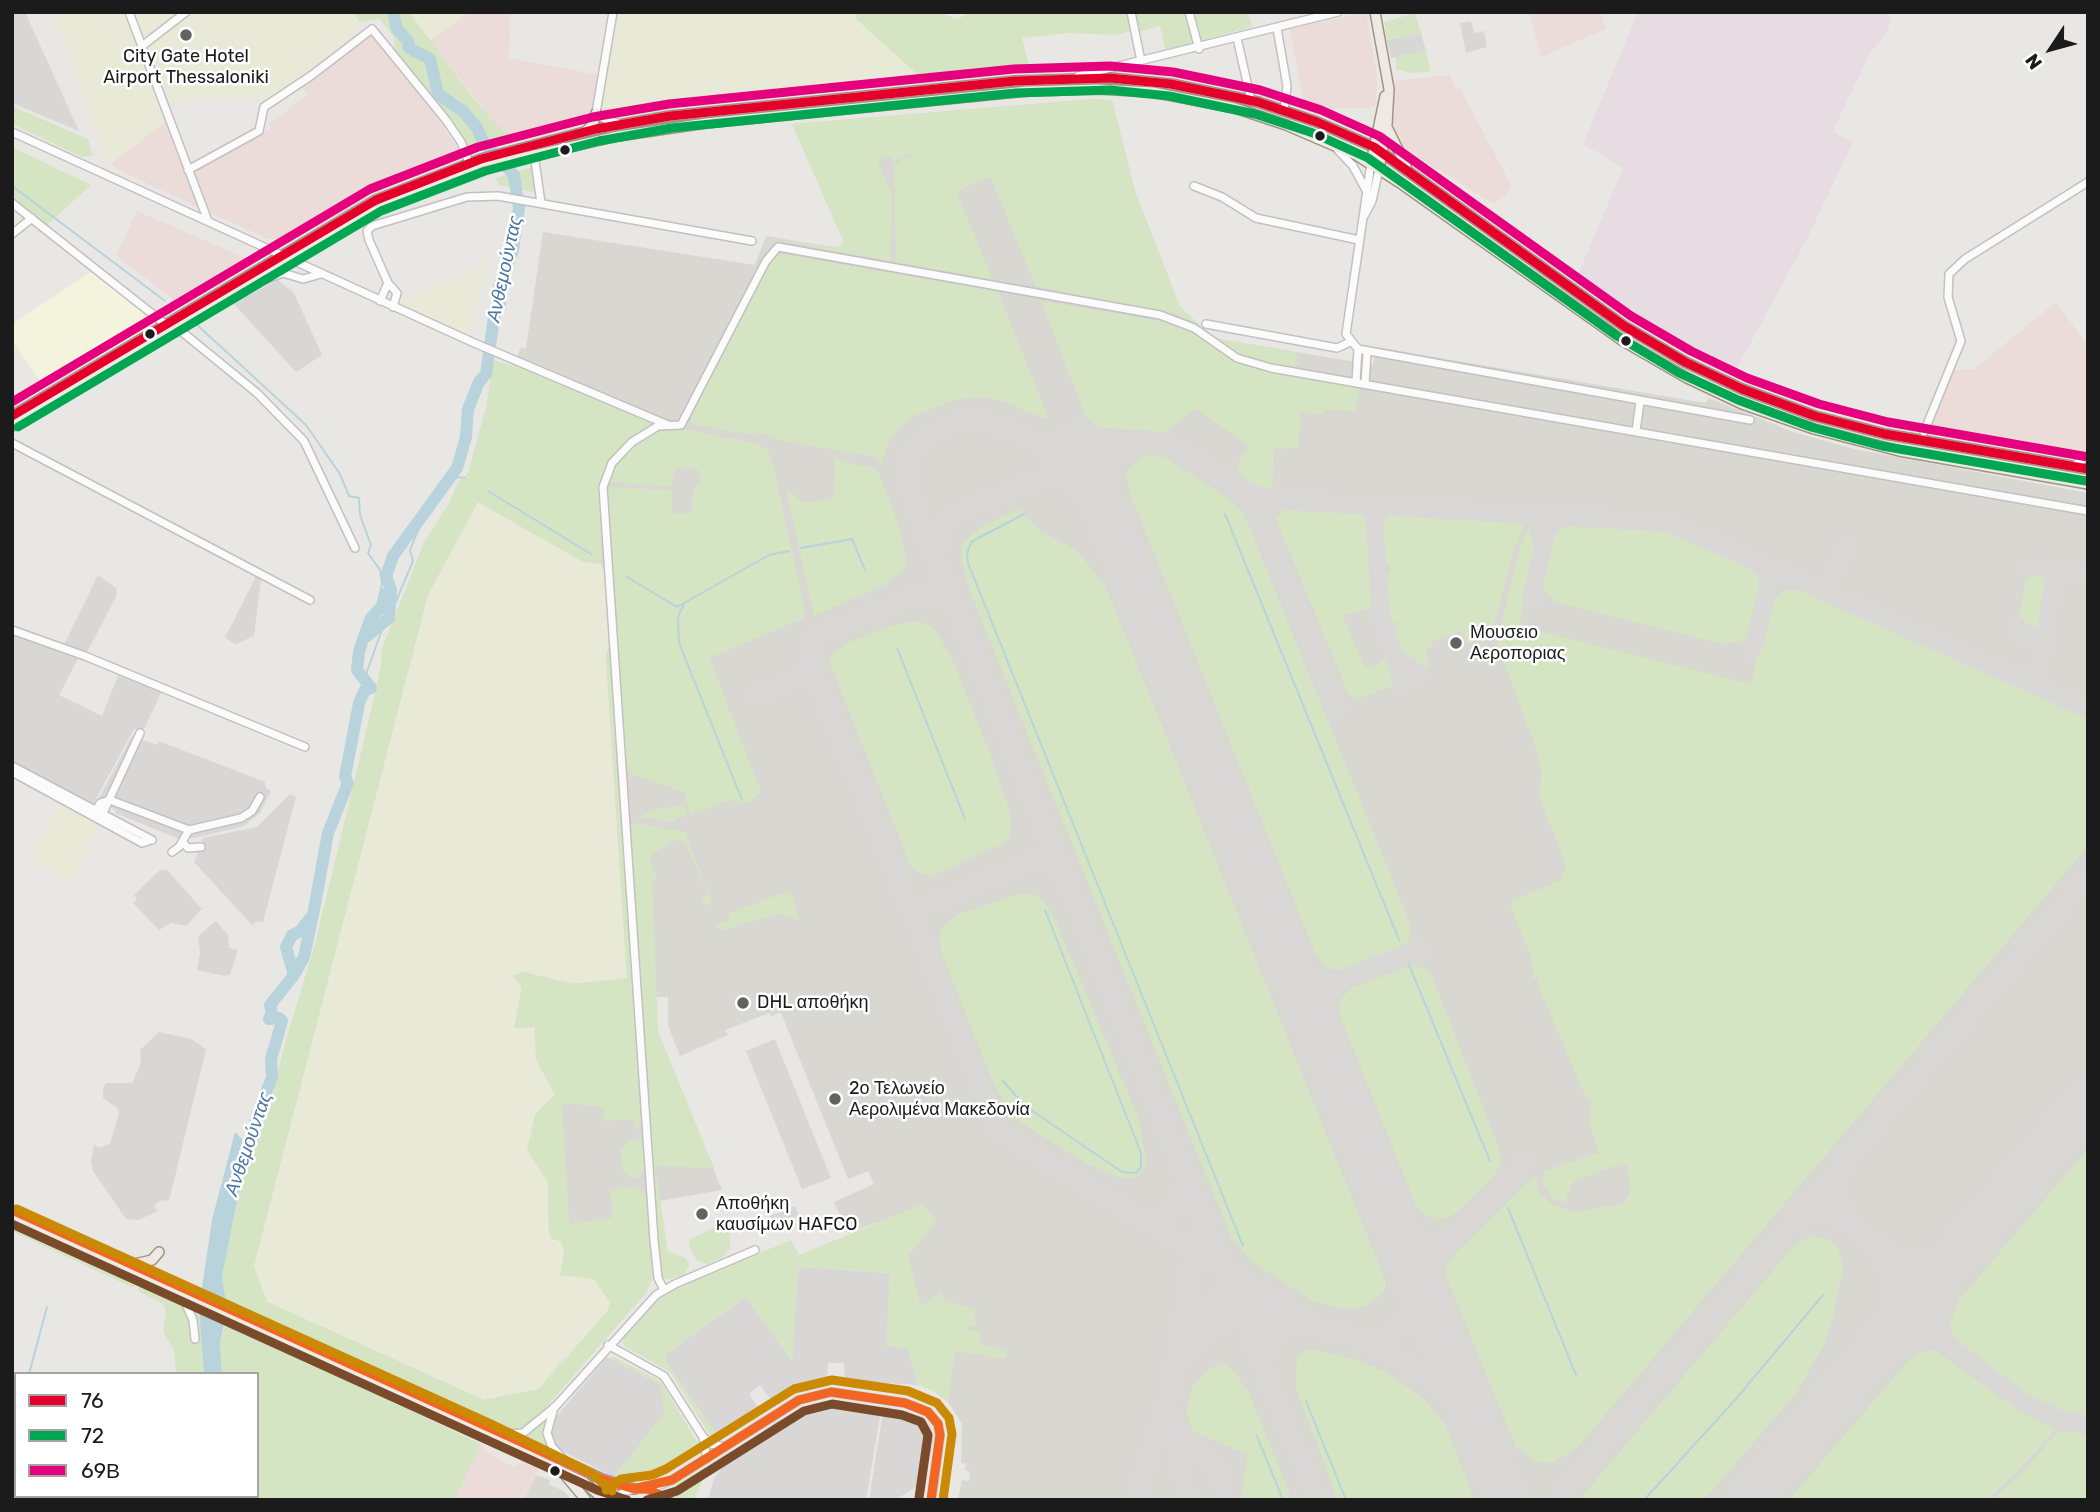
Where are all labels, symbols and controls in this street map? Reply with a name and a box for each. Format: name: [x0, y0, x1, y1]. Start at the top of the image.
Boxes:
north arrow: [2016, 14, 2086, 84]
marker: City Gate Hotel Airport Thessaloniki: [178, 27, 194, 43]
place label: City Gate Hotel Airport Thessaloniki: [103, 46, 269, 88]
text: N: [2020, 49, 2047, 74]
unlabelled marker: [1313, 129, 1327, 143]
unlabelled marker: [558, 143, 572, 157]
water label: Ανθεμούντας: [483, 214, 527, 324]
unlabelled marker: [143, 327, 157, 341]
unlabelled marker: [1619, 334, 1633, 348]
place label: Μουσειο Αεροποριας: [1470, 622, 1566, 664]
marker: Μουσειο Αεροποριας: [1448, 635, 1464, 651]
place label: DHL αποθήκη: [757, 992, 868, 1014]
marker: DHL αποθήκη: [735, 995, 751, 1011]
place label: 2ο Τελωνείο Αερολιμένα Μακεδονία: [849, 1078, 1030, 1120]
water label: Ανθεμούντας: [221, 1089, 277, 1199]
marker: 2ο Τελωνείο Αερολιμένα Μακεδονία: [827, 1091, 843, 1107]
place label: Αποθήκη καυσίμων HAFCO: [716, 1193, 857, 1236]
marker: Αποθήκη καυσίμων HAFCO: [694, 1206, 710, 1222]
legend: [14, 1372, 259, 1498]
text: 76: [81, 1388, 104, 1413]
text: 72: [81, 1423, 104, 1448]
text: 69Β: [81, 1458, 120, 1483]
unlabelled marker: [548, 1464, 562, 1478]

